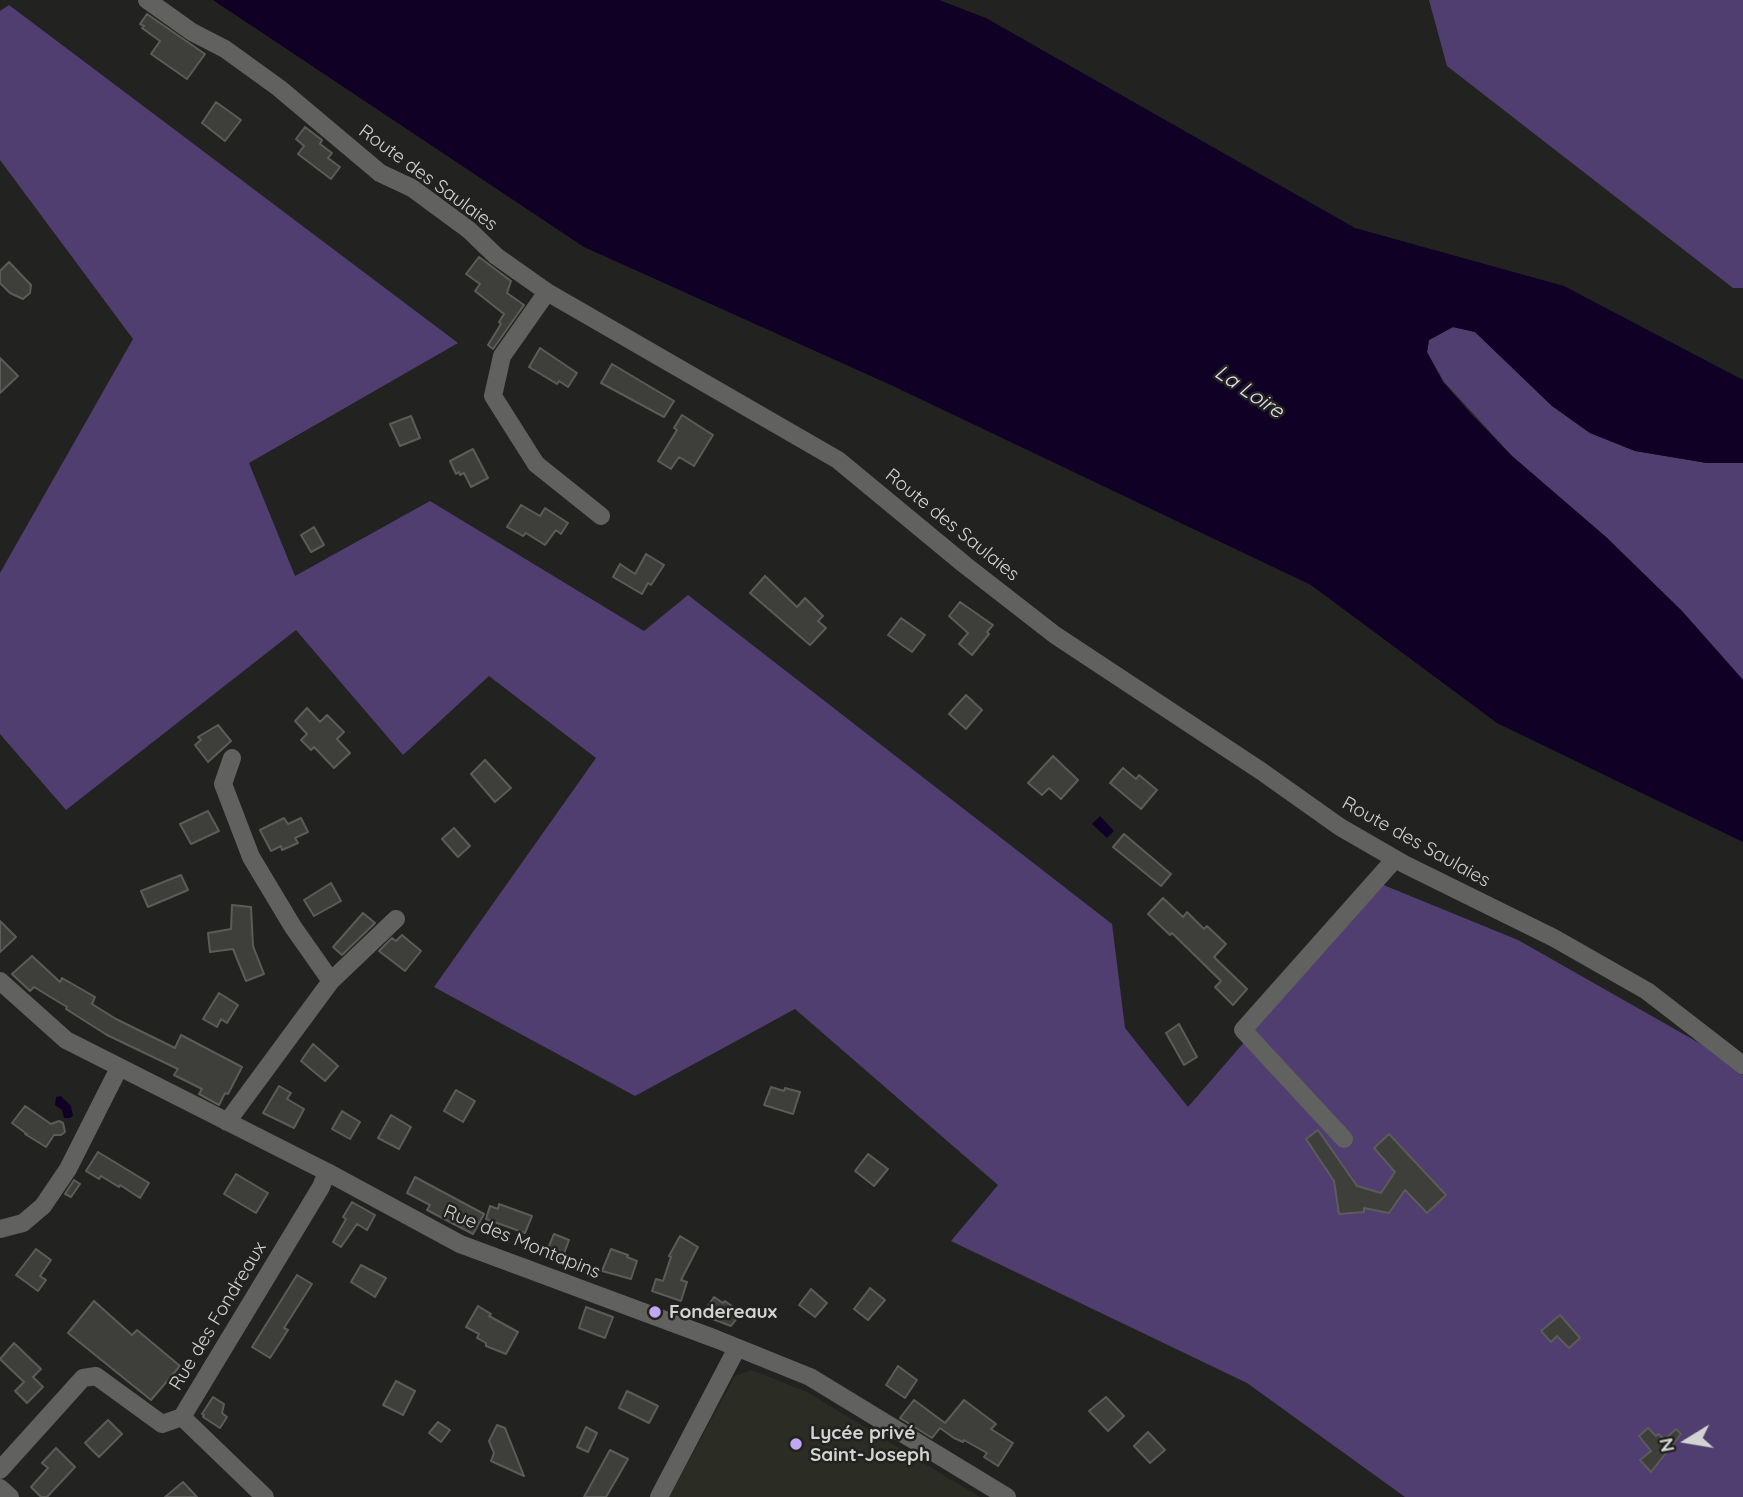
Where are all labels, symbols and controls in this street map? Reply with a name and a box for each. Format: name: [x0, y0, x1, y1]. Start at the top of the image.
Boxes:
street label: Route des Saulaies: [354, 120, 502, 236]
water label: La Loire: [1210, 360, 1288, 424]
street label: Route des Saulaies: [880, 464, 1024, 586]
street label: Route des Saulaies: [1338, 792, 1494, 892]
street label: Rue des Montapins: [440, 1200, 604, 1284]
street label: Rue des Fondreaux: [165, 1238, 271, 1394]
place label: Fondereaux: [669, 1301, 777, 1323]
marker: Fondereaux: [647, 1304, 663, 1320]
north arrow: [1652, 1406, 1722, 1476]
place label: Lycée privé Saint-Joseph: [810, 1422, 930, 1466]
marker: Lycée privé Saint-Joseph: [788, 1436, 804, 1452]
text: N: [1653, 1436, 1679, 1454]

